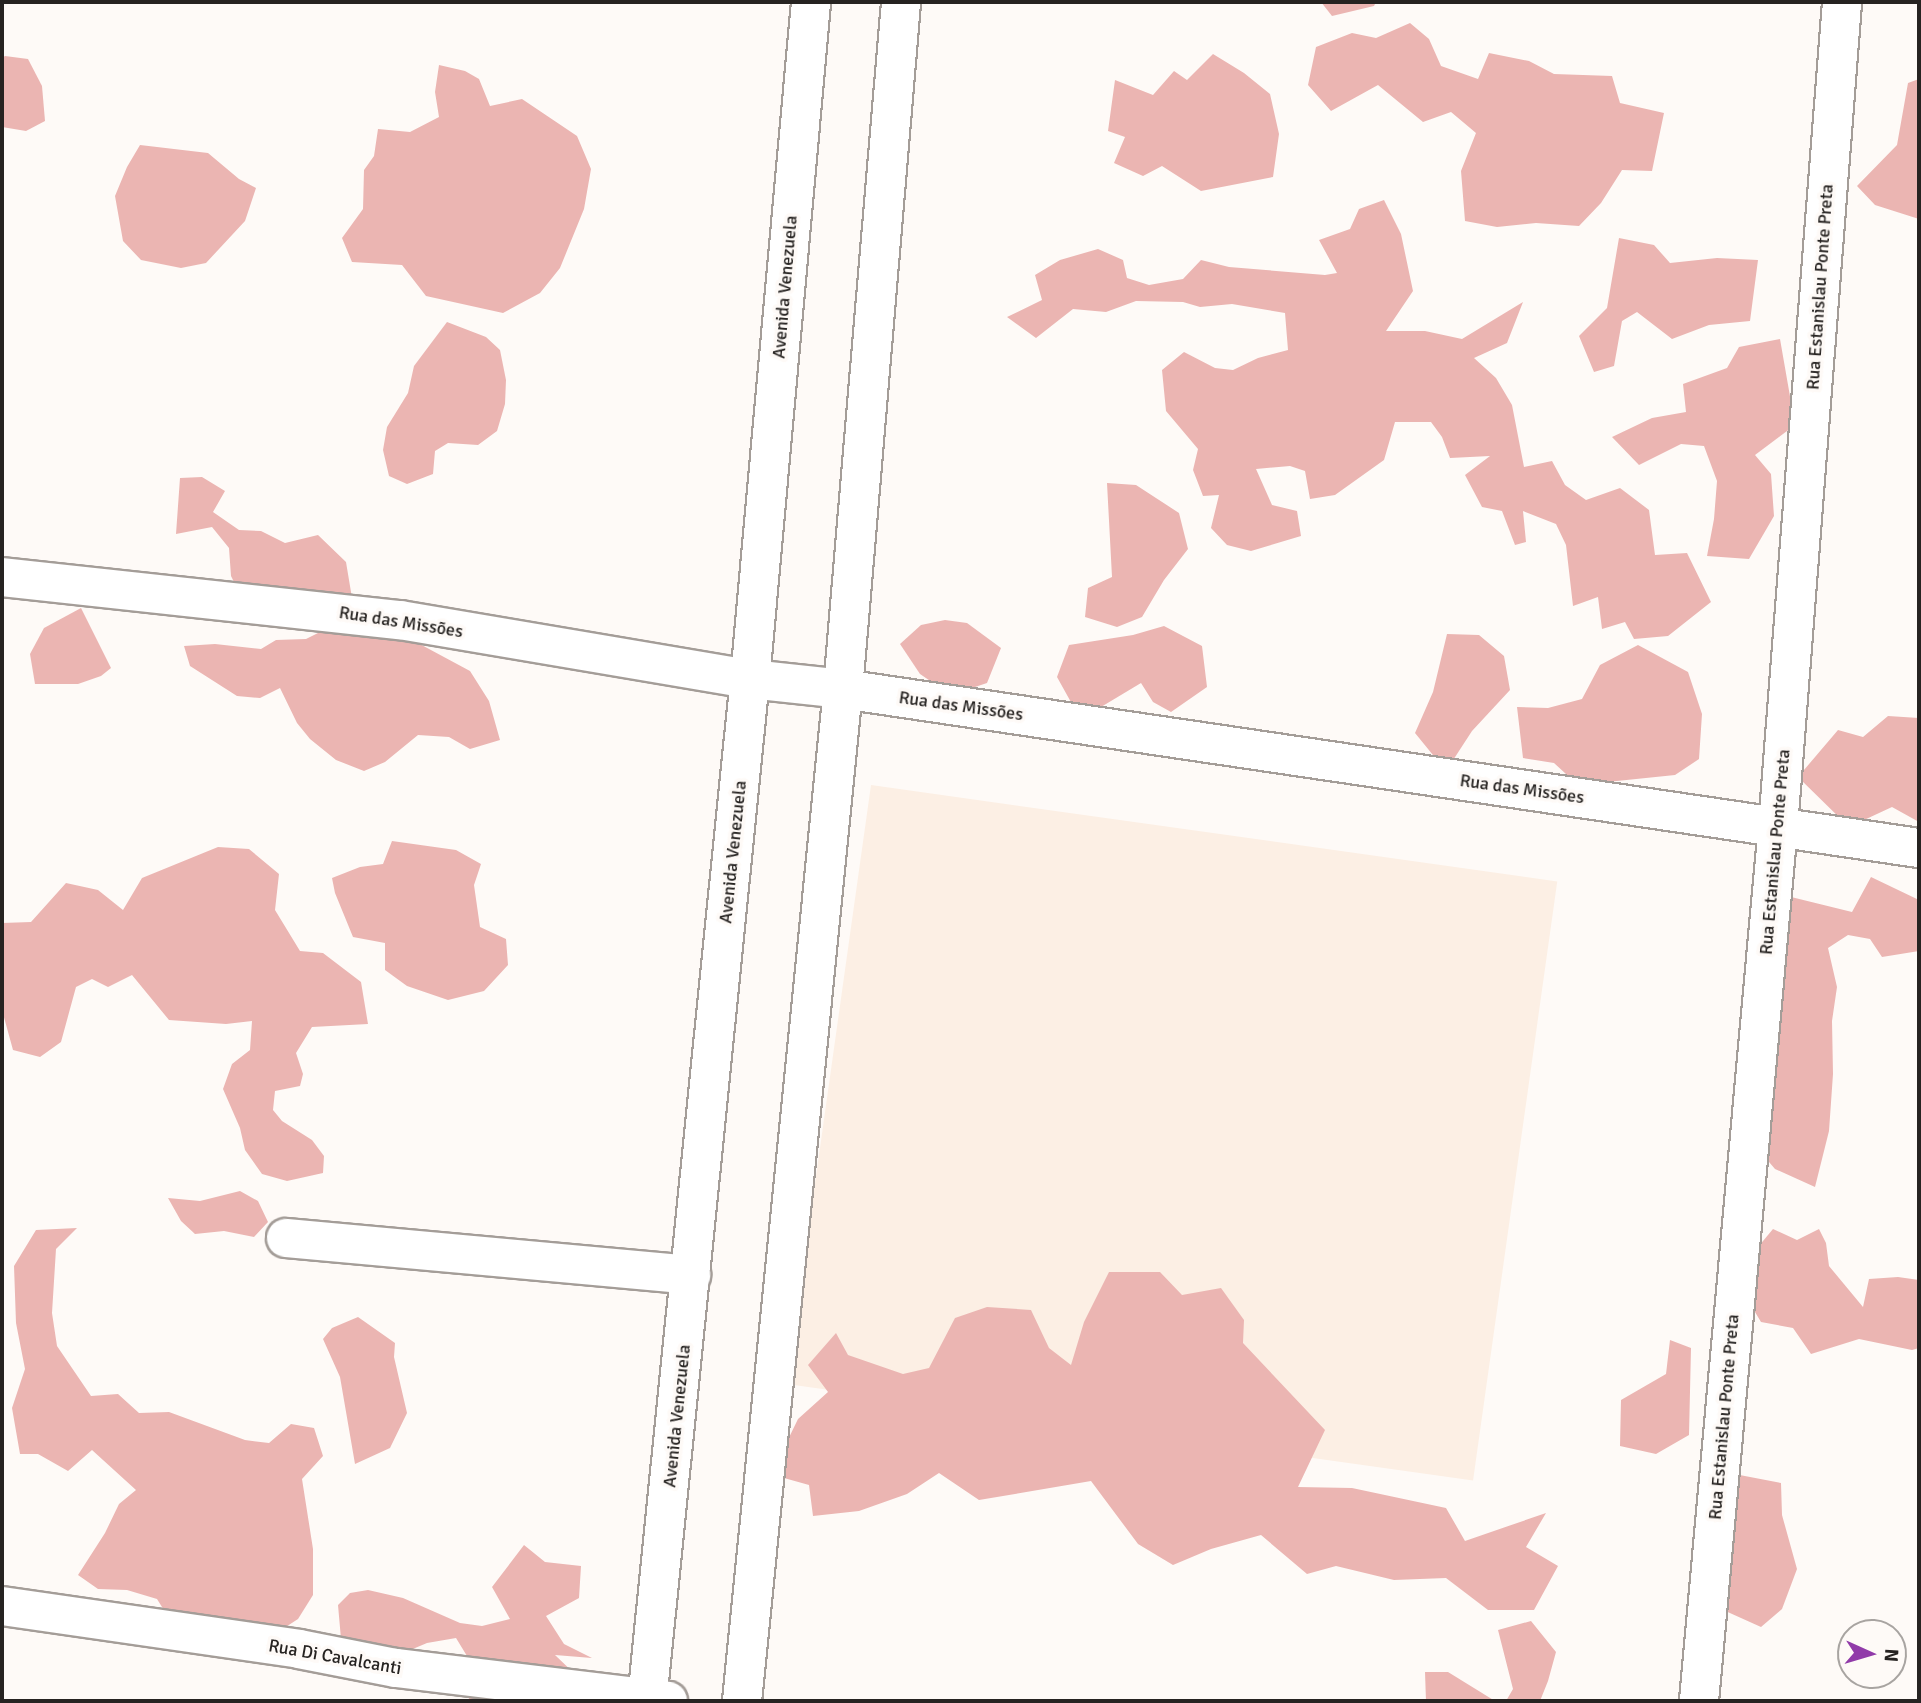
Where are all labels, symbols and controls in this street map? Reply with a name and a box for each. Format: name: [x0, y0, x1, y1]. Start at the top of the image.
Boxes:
street label: Rua Estanislau Ponte Preta: [1802, 183, 1838, 391]
street label: Avenida Venezuela: [768, 215, 802, 359]
street label: Rua das Missões: [337, 602, 465, 642]
street label: Rua das Missões: [897, 687, 1025, 725]
street label: Rua Estanislau Ponte Preta: [1755, 748, 1795, 956]
street label: Rua das Missões: [1458, 770, 1586, 808]
street label: Avenida Venezuela: [715, 779, 751, 925]
street label: Rua Estanislau Ponte Preta: [1704, 1313, 1744, 1521]
street label: Avenida Venezuela: [659, 1343, 695, 1489]
north arrow: [1837, 1619, 1907, 1689]
street label: Rua Di Cavalcanti: [267, 1635, 403, 1679]
text: N: [1879, 1648, 1903, 1663]

